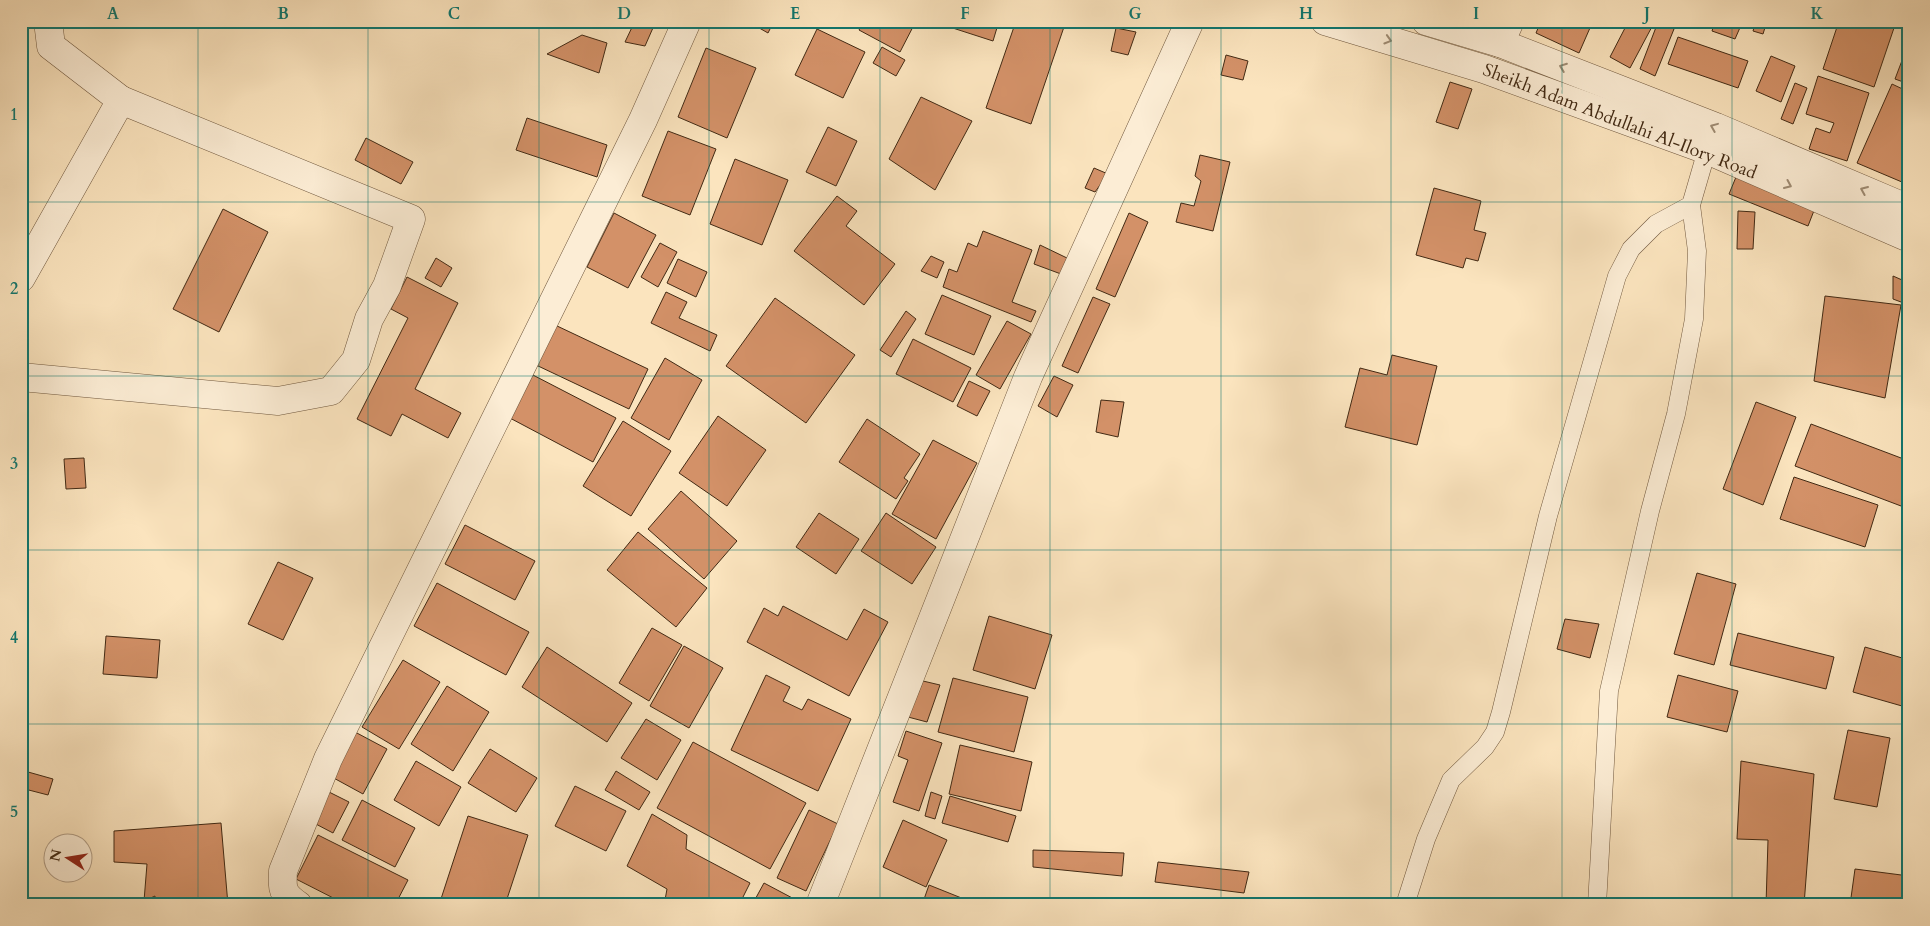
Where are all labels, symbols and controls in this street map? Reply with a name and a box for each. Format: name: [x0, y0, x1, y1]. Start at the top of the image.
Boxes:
text: A: [107, 3, 119, 25]
text: B: [277, 3, 289, 25]
text: C: [448, 3, 460, 25]
text: D: [617, 3, 631, 25]
text: E: [790, 3, 800, 25]
text: F: [960, 3, 970, 25]
text: G: [1128, 3, 1142, 25]
text: H: [1299, 3, 1313, 25]
text: I: [1473, 3, 1479, 25]
text: J: [1642, 3, 1650, 25]
text: K: [1811, 3, 1824, 25]
one-way arrow: [1384, 35, 1392, 45]
street label: Sheikh Adam Abdullahi Al-Ilory Road: [1479, 58, 1761, 186]
one-way arrow: [1559, 63, 1568, 74]
text: 1: [10, 104, 18, 126]
one-way arrow: [1710, 123, 1719, 133]
one-way arrow: [1783, 179, 1792, 190]
one-way arrow: [1860, 185, 1869, 196]
text: 2: [10, 278, 18, 300]
text: 3: [10, 453, 18, 475]
text: 4: [10, 627, 18, 649]
text: 5: [10, 801, 18, 823]
north arrow: [42, 834, 92, 884]
text: N: [45, 847, 66, 863]

